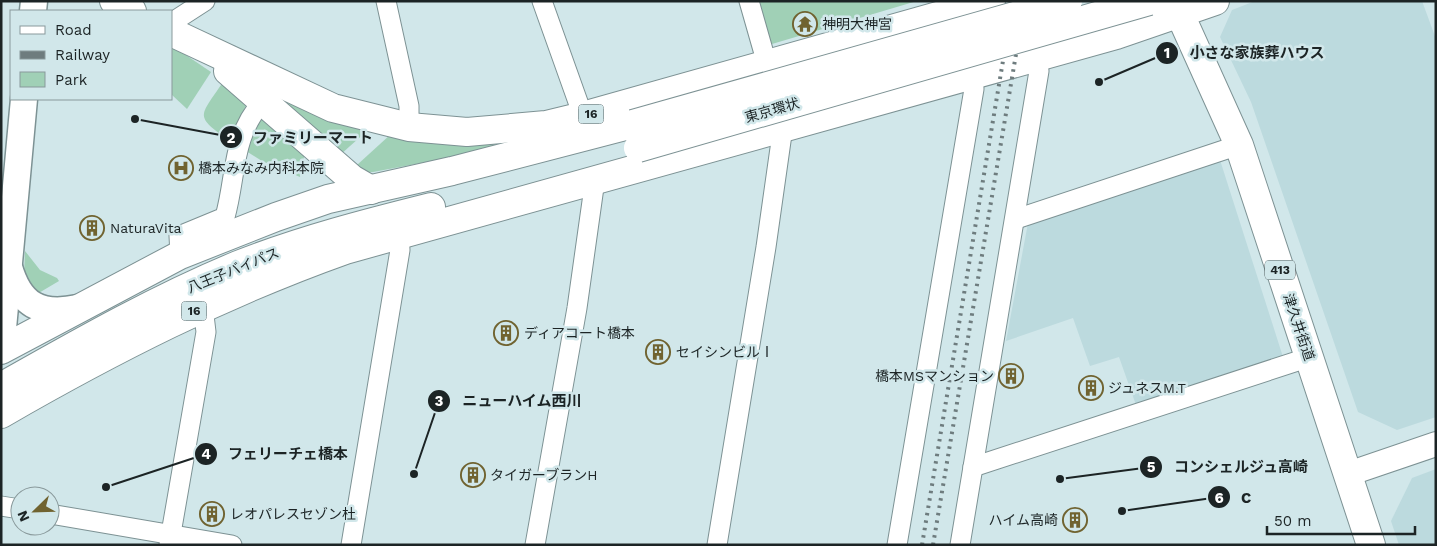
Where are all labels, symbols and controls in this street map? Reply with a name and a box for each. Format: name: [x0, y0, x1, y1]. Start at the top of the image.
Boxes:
legend: [10, 10, 172, 100]
temple icon: 神明大神宮: [792, 11, 818, 37]
place label: 神明大神宮: [822, 16, 892, 32]
text: Road: [55, 21, 92, 39]
callout: 小さな家族葬ハウス: [1155, 38, 1335, 68]
text: 1: [1164, 44, 1170, 62]
text: 小さな家族葬ハウス: [1189, 44, 1325, 62]
text: Railway: [55, 46, 110, 64]
text: Park: [55, 71, 88, 89]
street label: 東京環状: [743, 95, 801, 125]
road number: 16: [578, 105, 604, 124]
callout: ファミリーマート: [218, 122, 383, 152]
text: 2: [227, 129, 236, 147]
text: ファミリーマート: [253, 129, 373, 147]
hospital icon: 橋本みなみ内科本院: [168, 155, 194, 181]
place label: 橋本みなみ内科本院: [198, 160, 324, 176]
building icon: NaturaVita: [79, 215, 105, 241]
place label: NaturaVita: [110, 220, 182, 236]
street label: 八王子バイパス: [185, 244, 281, 296]
road number: 413: [1265, 260, 1295, 280]
street label: 津久井街道: [1280, 291, 1318, 363]
road number: 16: [182, 302, 206, 321]
building icon: ディアコート橋本: [493, 320, 519, 346]
place label: ディアコート橋本: [524, 325, 635, 341]
building icon: セイシンビルⅠ: [645, 339, 671, 365]
place label: セイシンビルⅠ: [676, 344, 774, 360]
building icon: 橋本MSマンション: [998, 363, 1024, 389]
place label: 橋本MSマンション: [875, 368, 994, 384]
building icon: ジュネスM.T: [1078, 375, 1104, 401]
place label: ジュネスM.T: [1108, 380, 1186, 396]
callout: ニューハイム西川: [427, 386, 592, 416]
text: 3: [435, 392, 444, 410]
text: ニューハイム西川: [462, 392, 582, 410]
callout: フェリーチェ橋本: [193, 439, 358, 469]
text: 4: [201, 445, 211, 463]
text: フェリーチェ橋本: [228, 445, 348, 463]
callout: コンシェルジュ高崎: [1139, 452, 1319, 482]
text: 5: [1147, 458, 1156, 476]
text: コンシェルジュ高崎: [1174, 458, 1308, 476]
building icon: タイガーブランH: [460, 462, 486, 488]
place label: タイガーブランH: [490, 467, 597, 483]
callout: C: [1206, 482, 1261, 512]
north arrow: [10, 486, 60, 536]
text: 6: [1214, 489, 1224, 507]
text: C: [1241, 489, 1251, 507]
building icon: レオパレスセゾン杜: [199, 501, 225, 527]
scale bar: [1267, 504, 1414, 536]
place label: レオパレスセゾン杜: [230, 506, 356, 522]
building icon: ハイム高崎: [1062, 507, 1088, 533]
text: N: [14, 508, 32, 524]
place label: ハイム高崎: [989, 512, 1058, 528]
text: 50 m: [1274, 512, 1311, 530]

